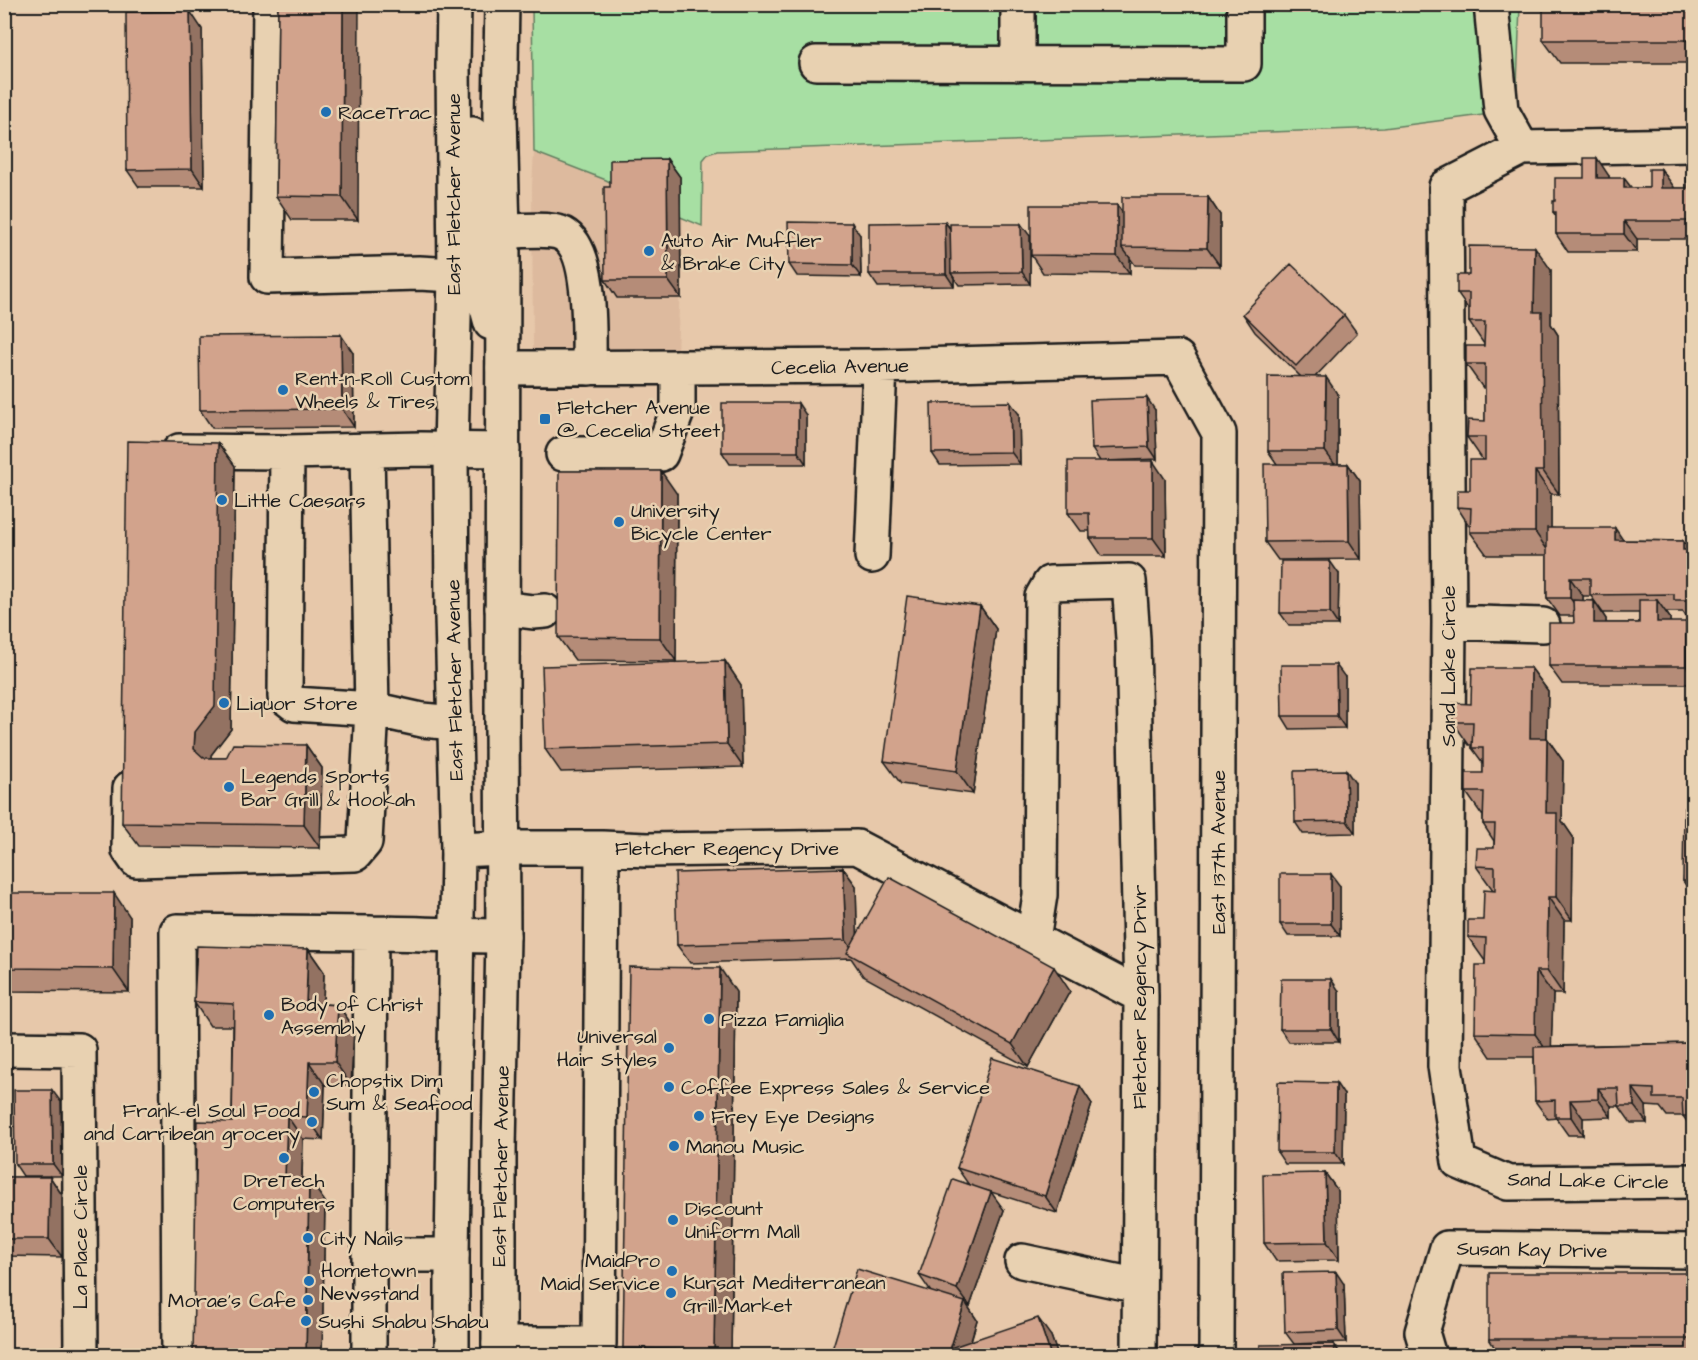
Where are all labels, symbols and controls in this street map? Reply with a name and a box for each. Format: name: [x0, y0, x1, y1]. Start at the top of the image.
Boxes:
street label: East Fletcher Avenue: [440, 93, 468, 295]
place label: RaceTrac: [338, 99, 433, 127]
marker: RaceTrac: [319, 105, 333, 119]
place label: Auto Air Muffler & Brake City: [661, 227, 822, 279]
marker: Auto Air Muffler & Brake City: [642, 244, 656, 258]
street label: Cecelia Avenue: [771, 352, 909, 382]
place label: Rent-n-Roll Custom Wheels & Tires: [295, 365, 470, 416]
marker: Rent-n-Roll Custom Wheels & Tires: [276, 383, 290, 397]
place label: Fletcher Avenue @ Cecelia Street: [557, 394, 720, 445]
marker: Fletcher Avenue @ Cecelia Street: [538, 412, 552, 426]
place label: Little Caesars: [234, 487, 365, 515]
marker: Little Caesars: [215, 493, 229, 507]
place label: University Bicycle Center: [631, 497, 771, 549]
marker: University Bicycle Center: [612, 515, 626, 529]
street label: East Fletcher Avenue: [439, 579, 471, 781]
street label: Sand Lake Circle: [1435, 585, 1463, 747]
place label: Liquor Store: [236, 690, 358, 718]
marker: Liquor Store: [217, 696, 231, 710]
place label: Legends Sports Bar Grill & Hookah: [241, 763, 415, 814]
street label: East 137th Avenue: [1205, 770, 1233, 934]
marker: Legends Sports Bar Grill & Hookah: [222, 780, 236, 794]
street label: Fletcher Regency Drive: [615, 835, 839, 864]
street label: Fletcher Regency Drivr: [1126, 885, 1155, 1109]
place label: Body of Christ Assembly: [281, 991, 423, 1043]
place label: Pizza Famiglia: [721, 1006, 844, 1035]
marker: Body of Christ Assembly: [262, 1008, 276, 1022]
marker: Pizza Famiglia: [702, 1012, 716, 1026]
place label: Universal Hair Styles: [557, 1023, 657, 1075]
marker: Universal Hair Styles: [662, 1041, 676, 1055]
street label: East Fletcher Avenue: [485, 1065, 517, 1267]
place label: Chopstix Dim Sum & Seafood: [326, 1067, 472, 1118]
place label: Coffee Express Sales & Service: [681, 1074, 990, 1102]
marker: Coffee Express Sales & Service: [662, 1080, 676, 1094]
marker: Chopstix Dim Sum & Seafood: [307, 1085, 321, 1099]
place label: Frank-el Soul Food and Carribean grocery: [84, 1097, 300, 1149]
place label: Frey Eye Designs: [711, 1103, 875, 1132]
marker: Frey Eye Designs: [692, 1109, 706, 1123]
marker: Frank-el Soul Food and Carribean grocery: [305, 1115, 319, 1129]
place label: Manou Music: [686, 1133, 805, 1161]
marker: Manou Music: [667, 1139, 681, 1153]
marker: DreTech Computers: [277, 1151, 291, 1165]
street label: La Place Circle: [67, 1165, 95, 1309]
street label: Sand Lake Circle: [1507, 1166, 1669, 1196]
place label: DreTech Computers: [233, 1167, 335, 1218]
place label: Discount Uniform Mall: [685, 1195, 800, 1246]
marker: Discount Uniform Mall: [666, 1213, 680, 1227]
place label: City Nails: [320, 1225, 403, 1254]
marker: City Nails: [301, 1231, 315, 1245]
street label: Susan Kay Drive: [1456, 1235, 1608, 1266]
place label: MaidPro Maid Service: [540, 1247, 660, 1298]
place label: Hometown Newsstand: [321, 1257, 419, 1308]
marker: MaidPro Maid Service: [665, 1264, 679, 1278]
place label: Kursat Mediterranean Grill-Market: [683, 1269, 885, 1320]
marker: Hometown Newsstand: [302, 1274, 316, 1288]
marker: Kursat Mediterranean Grill-Market: [664, 1286, 678, 1300]
place label: Morae's Cafe: [168, 1287, 296, 1315]
marker: Morae's Cafe: [301, 1293, 315, 1307]
place label: Sushi Shabu Shabu: [318, 1308, 489, 1336]
marker: Sushi Shabu Shabu: [299, 1314, 313, 1328]

